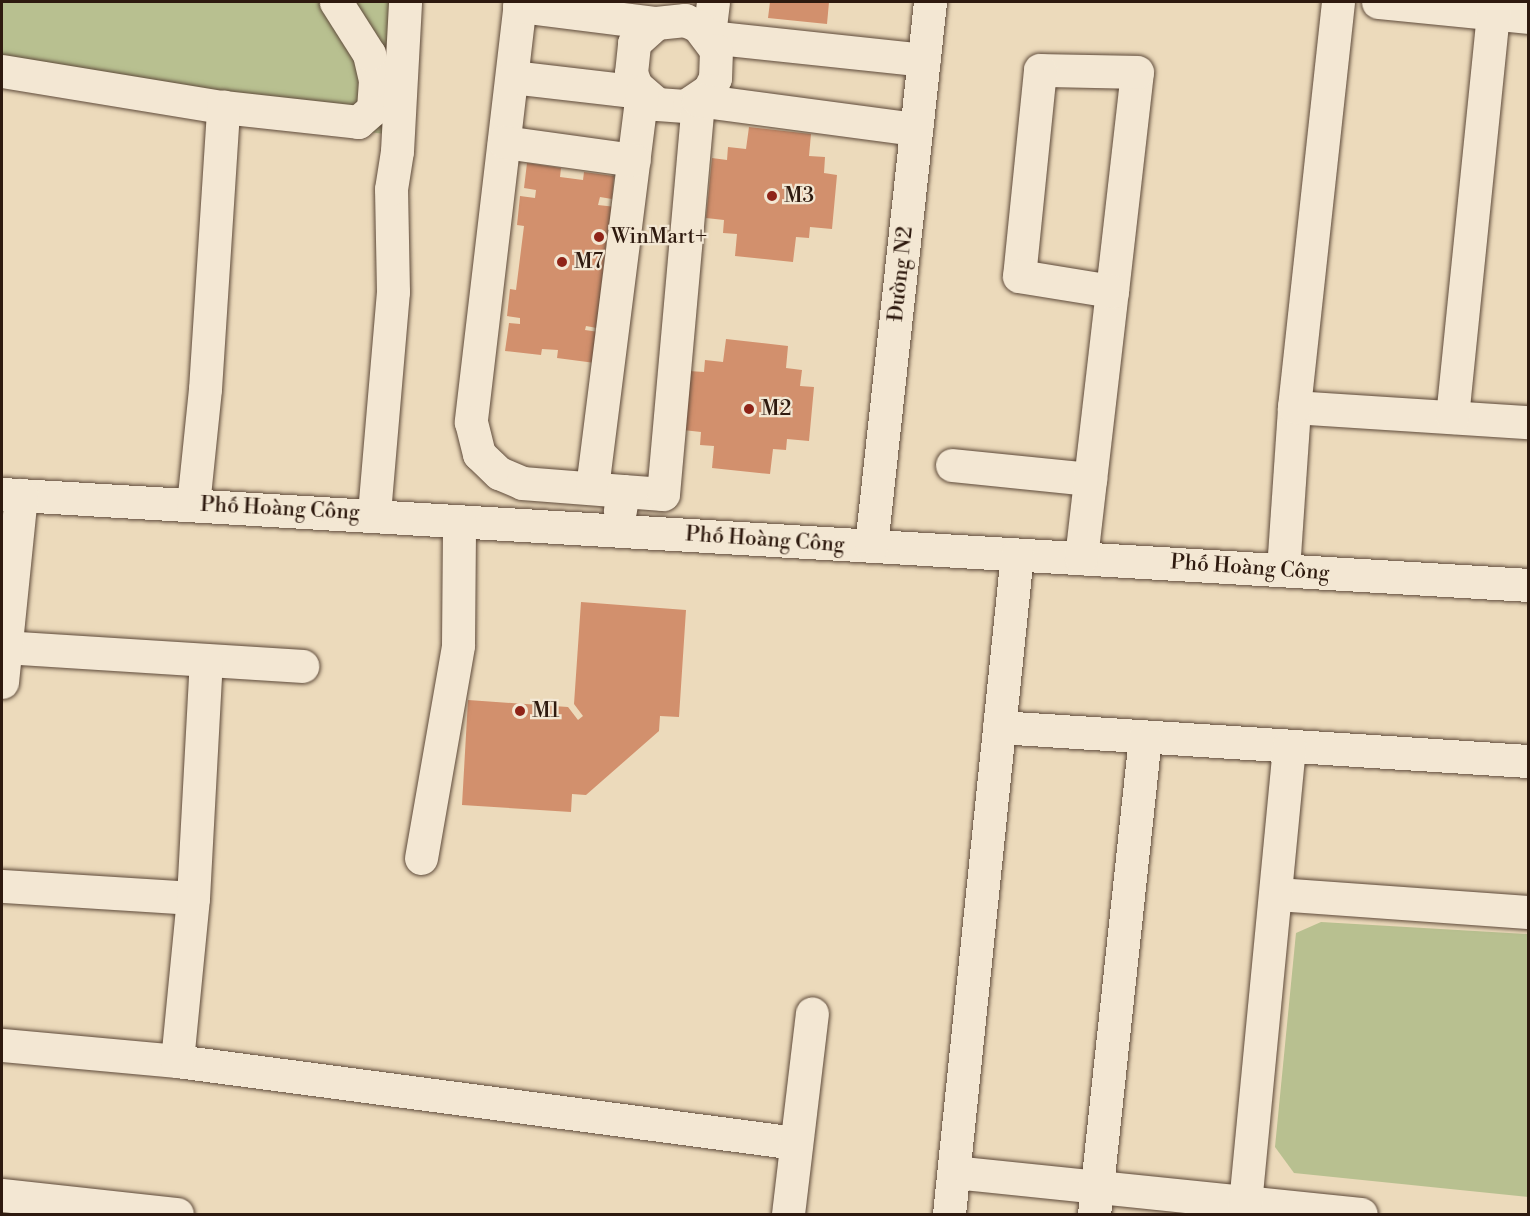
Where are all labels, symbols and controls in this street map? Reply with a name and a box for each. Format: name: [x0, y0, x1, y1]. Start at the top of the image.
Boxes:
place label: M3: [784, 183, 814, 209]
marker: M3: [765, 189, 779, 203]
place label: WinMart+: [611, 224, 707, 250]
street label: Đường N2: [883, 225, 919, 323]
marker: WinMart+: [592, 230, 606, 244]
place label: M7: [574, 249, 603, 275]
marker: M7: [555, 255, 569, 269]
place label: M2: [761, 396, 792, 422]
marker: M2: [742, 402, 756, 416]
street label: Phố Hoàng Công: [200, 492, 360, 526]
street label: Phố Hoàng Công: [685, 522, 845, 558]
street label: Phố Hoàng Công: [1170, 550, 1330, 586]
place label: M1: [532, 698, 560, 724]
marker: M1: [513, 704, 527, 718]

